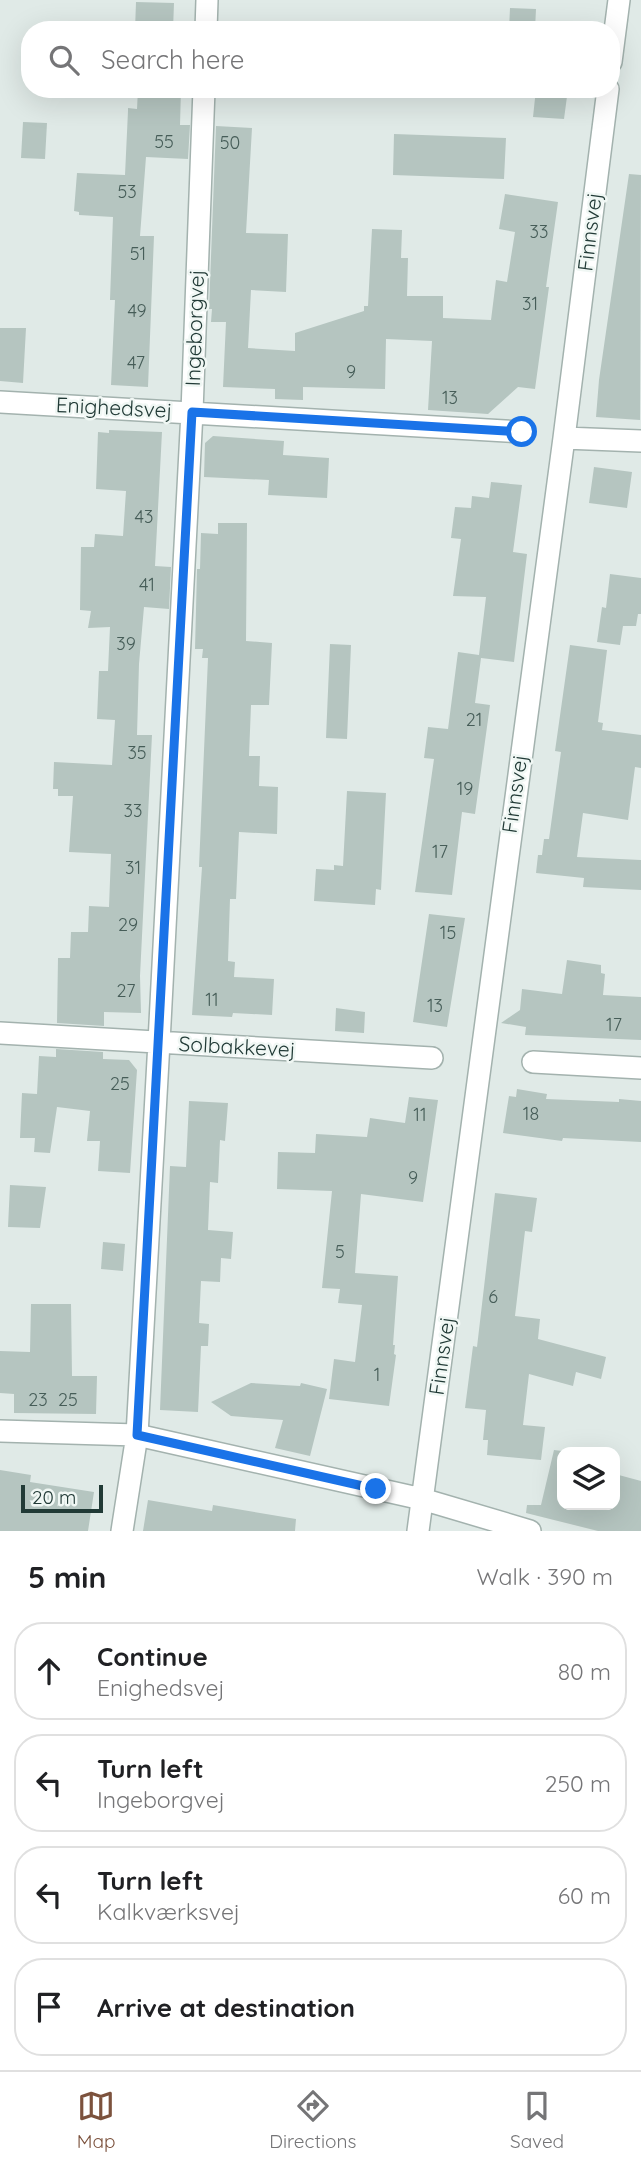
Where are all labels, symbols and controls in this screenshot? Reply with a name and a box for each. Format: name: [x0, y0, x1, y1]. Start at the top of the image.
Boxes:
search box: [21, 21, 620, 98]
icon: search: [45, 41, 83, 79]
text: Search here: [101, 43, 245, 76]
house number: 55: [154, 130, 174, 153]
house number: 50: [220, 131, 240, 154]
house number: 53: [117, 180, 137, 203]
street label: Finnsvej: [571, 191, 607, 273]
house number: 33: [530, 220, 548, 243]
house number: 51: [130, 242, 146, 265]
street label: Ingeborgvej: [179, 269, 209, 387]
house number: 31: [522, 292, 538, 315]
house number: 49: [127, 299, 147, 322]
house number: 47: [127, 351, 145, 374]
house number: 9: [346, 360, 356, 383]
house number: 13: [442, 386, 458, 409]
street label: Enighedsvej: [55, 391, 173, 423]
route start: [506, 416, 537, 447]
house number: 43: [135, 505, 153, 528]
house number: 41: [139, 573, 155, 596]
house number: 39: [116, 632, 136, 655]
house number: 21: [466, 708, 482, 731]
house number: 35: [127, 741, 147, 764]
street label: Finnsvej: [496, 753, 532, 835]
house number: 19: [457, 777, 473, 800]
house number: 33: [124, 799, 142, 822]
house number: 17: [432, 840, 448, 863]
house number: 31: [125, 856, 141, 879]
house number: 29: [118, 913, 138, 936]
house number: 15: [440, 921, 456, 944]
house number: 27: [117, 979, 135, 1002]
house number: 11: [205, 988, 219, 1011]
house number: 13: [427, 994, 443, 1017]
house number: 17: [606, 1013, 622, 1036]
street label: Solbakkevej: [178, 1030, 296, 1062]
house number: 25: [110, 1072, 130, 1095]
house number: 18: [523, 1102, 539, 1125]
house number: 11: [413, 1103, 427, 1126]
house number: 9: [408, 1166, 418, 1189]
house number: 5: [335, 1240, 345, 1263]
house number: 6: [488, 1285, 498, 1308]
street label: Finnsvej: [423, 1315, 459, 1397]
house number: 1: [374, 1363, 380, 1386]
house number: 23: [28, 1388, 48, 1411]
house number: 25: [58, 1388, 78, 1411]
map controls: [557, 1447, 620, 1510]
button: layers: [557, 1447, 620, 1510]
route end: [360, 1473, 391, 1504]
scale bar: [21, 1482, 103, 1514]
text: 20 m: [32, 1485, 76, 1509]
text: 5 min: [28, 1558, 106, 1596]
text: Walk · 390 m: [477, 1562, 613, 1591]
text: Continue: [97, 1640, 208, 1673]
icon: ahead: [30, 1652, 68, 1690]
text: 80 m: [558, 1657, 611, 1686]
text: Enighedsvej: [97, 1673, 225, 1702]
text: Turn left: [97, 1752, 204, 1785]
icon: left: [30, 1764, 68, 1802]
text: 250 m: [545, 1769, 611, 1798]
text: Ingeborgvej: [97, 1785, 225, 1814]
text: Turn left: [97, 1864, 204, 1897]
icon: left: [30, 1876, 68, 1914]
text: 60 m: [558, 1881, 611, 1910]
text: Kalkværksvej: [97, 1897, 240, 1926]
icon: arrive: [30, 1988, 68, 2026]
text: Arrive at destination: [97, 1991, 355, 2024]
tab: Map: [77, 2087, 116, 2153]
tab: Directions: [269, 2087, 356, 2153]
tab: Saved: [510, 2087, 564, 2153]

